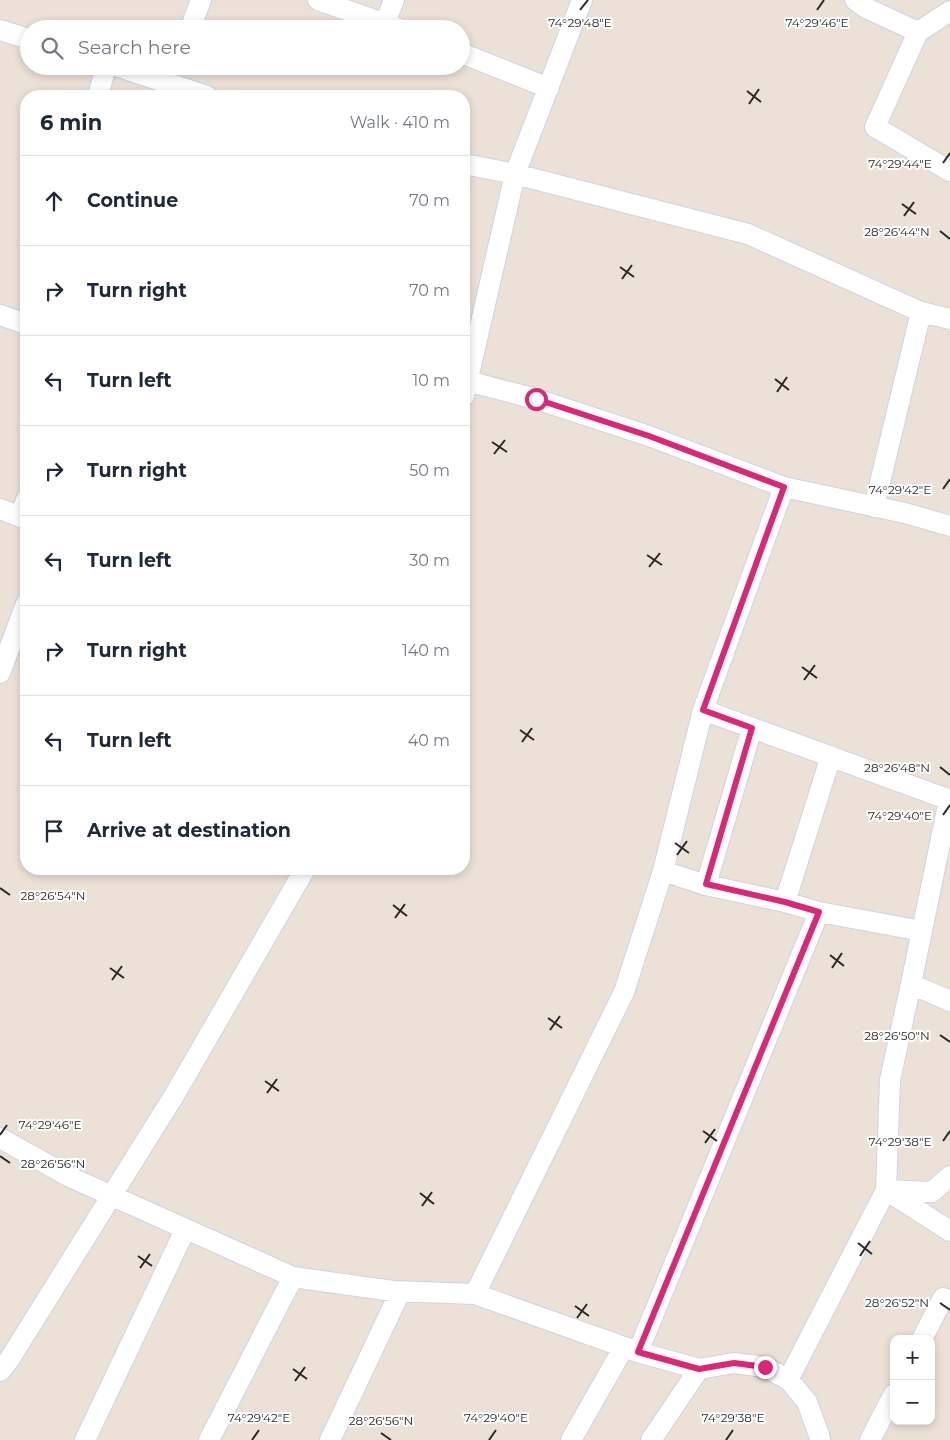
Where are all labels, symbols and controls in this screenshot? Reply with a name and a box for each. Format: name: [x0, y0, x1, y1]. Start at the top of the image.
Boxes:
text: 74°29'48"E: [548, 15, 612, 30]
text: 74°29'46"E: [785, 15, 849, 30]
search box: [20, 20, 470, 75]
icon: search: [38, 34, 66, 62]
text: Search here: [78, 36, 191, 59]
text: 6 min: [40, 110, 102, 135]
text: Walk · 410 m: [350, 113, 450, 132]
text: 74°29'44"E: [868, 156, 932, 171]
icon: ahead: [40, 187, 68, 215]
text: Continue: [87, 189, 178, 212]
text: 70 m: [409, 191, 450, 210]
text: 28°26'44"N: [864, 224, 930, 239]
icon: right: [40, 277, 68, 305]
text: Turn right: [87, 279, 187, 302]
text: 70 m: [409, 281, 450, 300]
icon: left: [40, 367, 68, 395]
text: Turn left: [87, 369, 172, 392]
text: 10 m: [412, 371, 450, 390]
route start: [525, 388, 548, 411]
icon: right: [40, 457, 68, 485]
text: Turn right: [87, 459, 187, 482]
text: 50 m: [409, 461, 450, 480]
text: 74°29'42"E: [869, 482, 931, 497]
icon: left: [40, 547, 68, 575]
text: Turn left: [87, 549, 172, 572]
text: 30 m: [409, 551, 450, 570]
icon: right: [40, 637, 68, 665]
text: Turn right: [87, 639, 187, 662]
text: 140 m: [402, 641, 450, 660]
icon: left: [40, 727, 68, 755]
text: Turn left: [87, 729, 172, 752]
text: 40 m: [408, 731, 450, 750]
text: 28°26'48"N: [864, 760, 930, 775]
text: 74°29'40"E: [868, 808, 932, 823]
icon: arrive: [40, 817, 68, 845]
text: Arrive at destination: [87, 819, 291, 842]
text: 28°26'54"N: [21, 888, 85, 903]
text: 28°26'50"N: [864, 1028, 930, 1043]
text: 74°29'46"E: [18, 1117, 82, 1132]
text: 74°29'38"E: [868, 1134, 932, 1149]
text: 28°26'56"N: [21, 1156, 85, 1171]
text: 28°26'52"N: [865, 1295, 929, 1310]
map controls: [890, 1335, 935, 1425]
button: +: [890, 1335, 935, 1380]
route end: [754, 1356, 777, 1379]
button: −: [890, 1380, 935, 1425]
text: 74°29'42"E: [228, 1410, 290, 1425]
text: 74°29'40"E: [464, 1410, 528, 1425]
text: 74°29'38"E: [701, 1410, 765, 1425]
text: 28°26'56"N: [349, 1413, 413, 1428]

